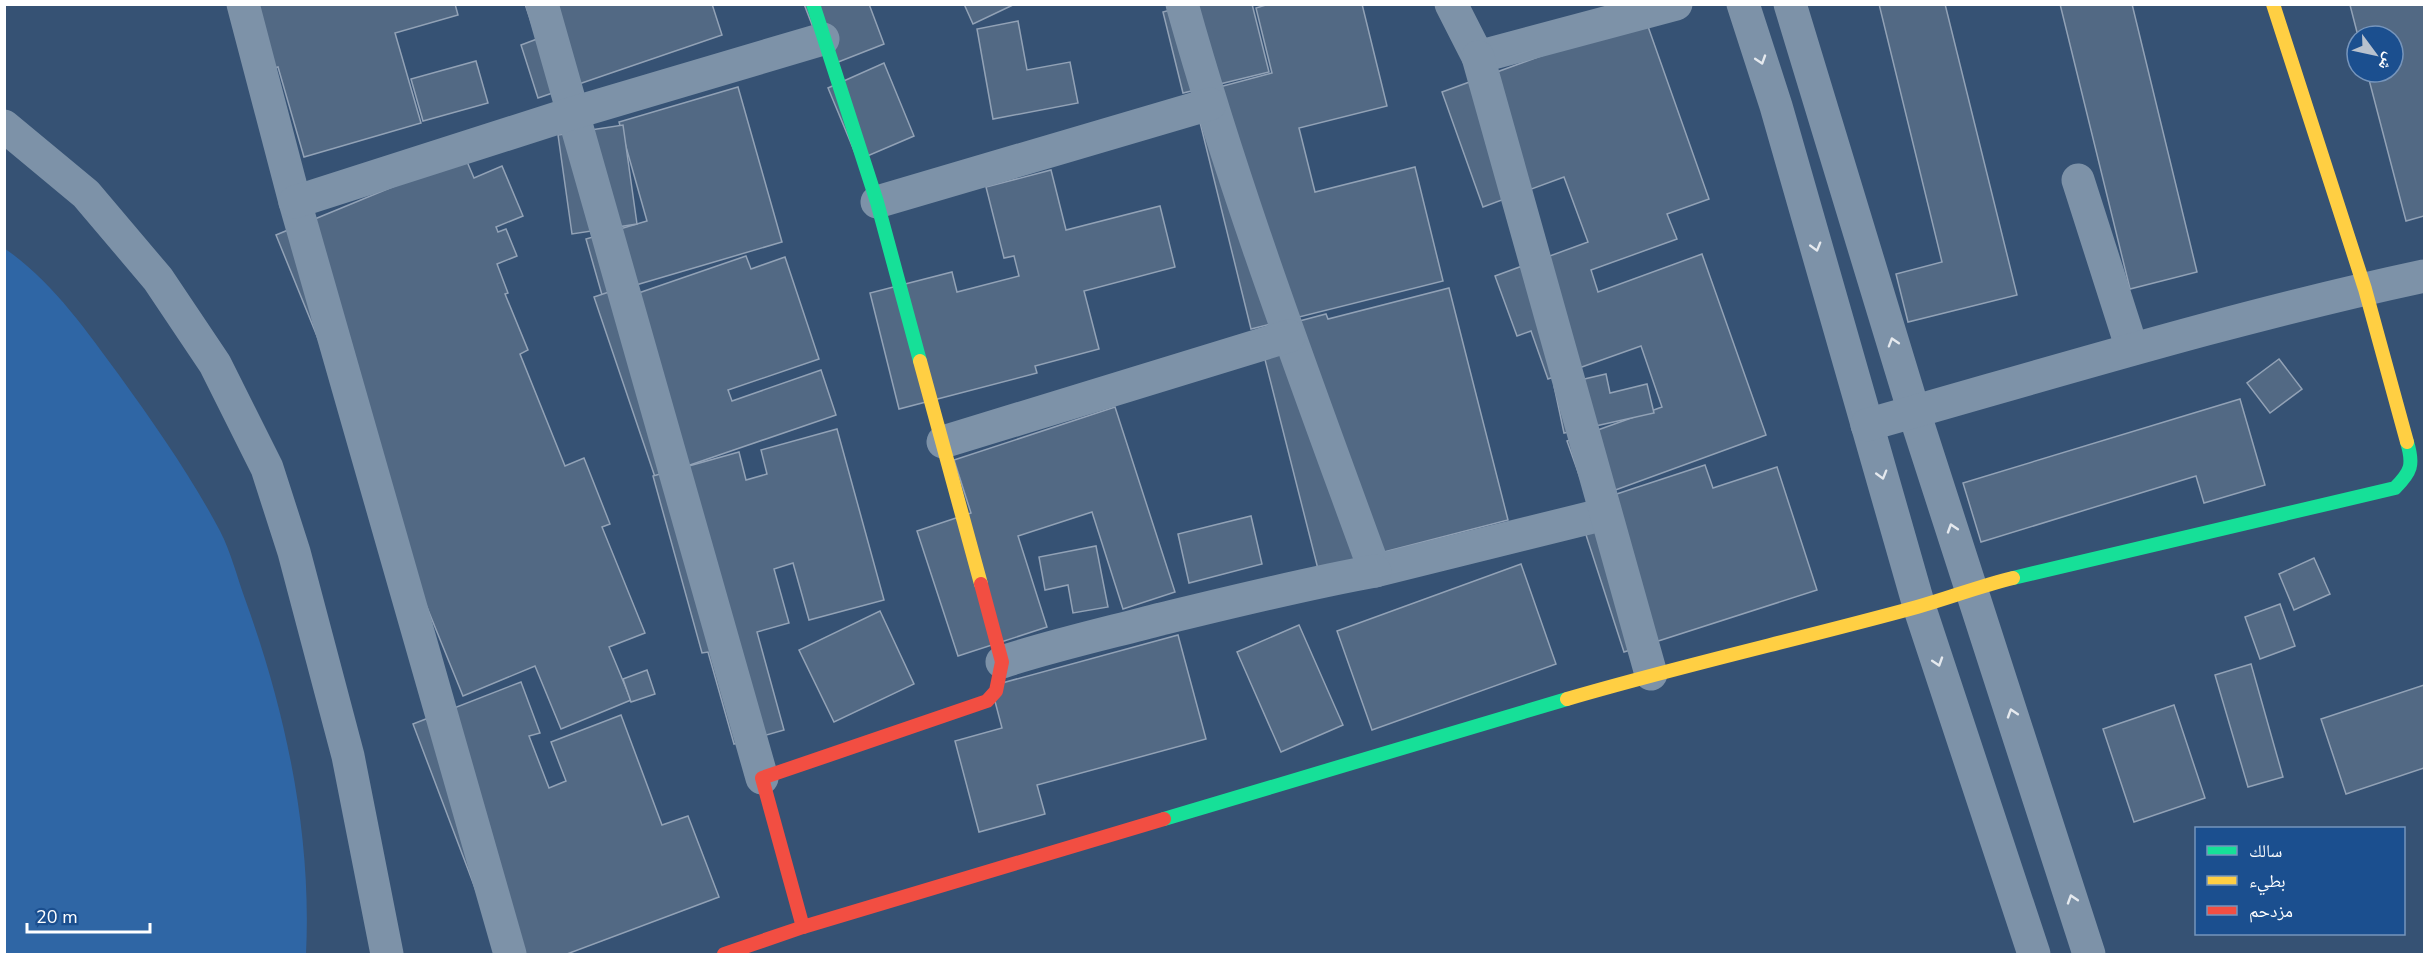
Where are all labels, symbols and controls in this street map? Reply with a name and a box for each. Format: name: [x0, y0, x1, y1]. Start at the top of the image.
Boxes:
north arrow: [2345, 24, 2405, 84]
text: ش: [2373, 49, 2401, 75]
one-way arrow: [1754, 54, 1766, 65]
one-way arrow: [1809, 241, 1821, 252]
one-way arrow: [1888, 337, 1900, 348]
one-way arrow: [1875, 469, 1887, 480]
one-way arrow: [1947, 523, 1959, 534]
one-way arrow: [1931, 656, 1943, 667]
one-way arrow: [2007, 708, 2019, 719]
legend: [2195, 827, 2405, 935]
text: سالك: [2249, 839, 2282, 863]
text: بطيء: [2249, 869, 2286, 896]
one-way arrow: [2066, 894, 2079, 905]
scale bar: [27, 896, 150, 934]
text: مزدحم: [2249, 899, 2293, 923]
text: 20 m: [36, 905, 78, 929]

